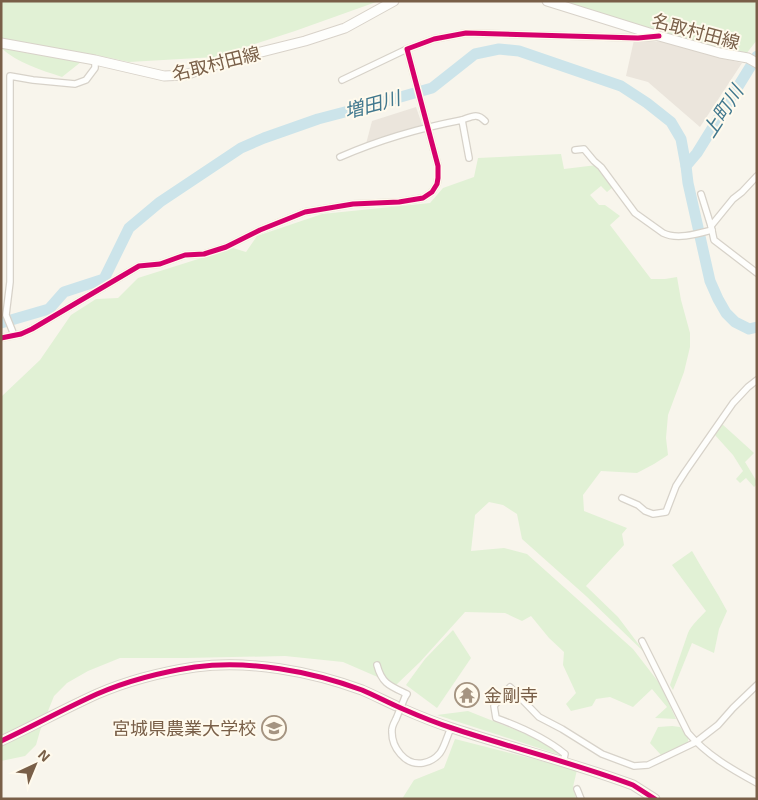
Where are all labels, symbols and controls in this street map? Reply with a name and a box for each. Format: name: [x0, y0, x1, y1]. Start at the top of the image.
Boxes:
street label: 名取村田線: [650, 9, 742, 53]
street label: 名取村田線: [170, 41, 262, 85]
water label: 上町川: [697, 79, 748, 141]
water label: 増田川: [341, 85, 404, 122]
temple icon: 金剛寺: [454, 682, 480, 708]
place label: 金剛寺: [484, 684, 538, 706]
school or university icon: 宮城県農業大学校: [261, 715, 287, 741]
place label: 宮城県農業大学校: [112, 717, 256, 739]
north arrow: [10, 740, 60, 790]
text: N: [35, 746, 54, 765]

